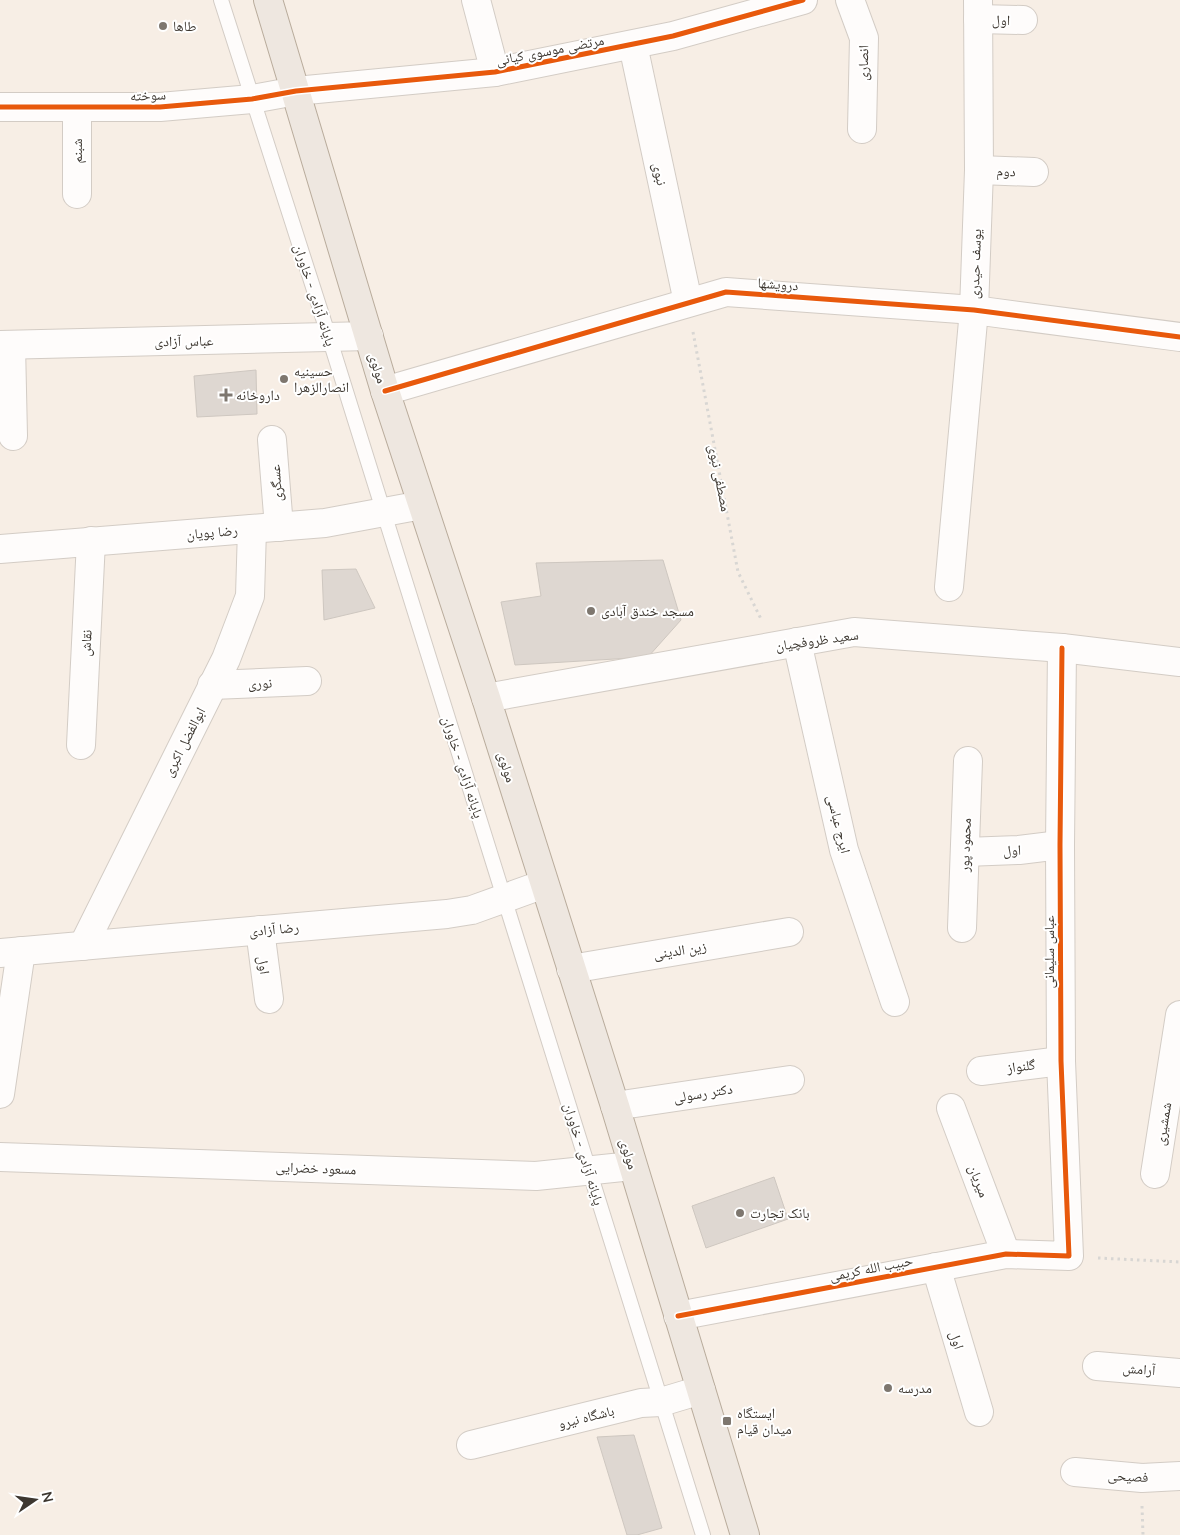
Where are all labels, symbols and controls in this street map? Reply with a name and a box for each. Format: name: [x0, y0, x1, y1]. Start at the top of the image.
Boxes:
street label: اول: [992, 11, 1010, 29]
place label: طاها: [173, 17, 196, 35]
marker: طاها: [157, 20, 169, 32]
street label: مرتضی موسوی کیانی: [494, 31, 606, 69]
street label: انصاری: [854, 45, 872, 81]
street label: سوخته: [130, 85, 166, 105]
street label: شبنم: [68, 139, 87, 163]
street label: نبوی: [649, 161, 671, 187]
street label: دوم: [996, 162, 1016, 181]
street label: یوسف حیدری: [965, 228, 985, 299]
street label: پایانه آزادی - خاوران: [290, 242, 340, 349]
street label: درویشها: [757, 274, 799, 294]
street label: عباس آزادی: [154, 331, 214, 351]
street label: مولوی: [365, 350, 391, 386]
place label: حسینیه انصارالزهرا: [294, 362, 349, 396]
marker: حسینیه انصارالزهرا: [278, 373, 290, 385]
place label: داروخانه: [236, 386, 280, 404]
marker: داروخانه: [220, 389, 232, 401]
street label: مصطفی نبوی: [705, 443, 735, 513]
street label: عسگری: [266, 464, 286, 502]
street label: رضا پویان: [186, 521, 238, 543]
place label: مسجد خندق آبادی: [601, 602, 694, 620]
marker: مسجد خندق آبادی: [585, 605, 597, 617]
street label: سعید ظروفچیان: [774, 625, 860, 655]
street label: نقاش: [76, 629, 96, 657]
street label: نوری: [247, 674, 273, 692]
street label: ابوالفضل اکبری: [159, 704, 209, 780]
street label: پایانه آزادی - خاوران: [438, 714, 488, 821]
street label: مولوی: [494, 749, 520, 785]
street label: ایرج عباسی: [822, 793, 855, 855]
street label: محمود پور: [955, 818, 975, 873]
street label: اول: [1002, 841, 1022, 859]
street label: عباس سلیمانی: [1040, 915, 1058, 989]
street label: رضا آزادی: [248, 918, 300, 940]
street label: زین الدینی: [652, 937, 708, 963]
street label: اول: [254, 955, 274, 975]
street label: گلنواز: [1005, 1055, 1036, 1077]
street label: دکتر رسولی: [672, 1079, 734, 1107]
street label: پایانه آزادی - خاوران: [560, 1101, 608, 1208]
street label: شمشیری: [1151, 1101, 1175, 1147]
street label: مولوی: [616, 1136, 642, 1172]
street label: مسعود خضرایی: [275, 1158, 357, 1178]
street label: میریان: [965, 1162, 993, 1200]
place label: بانک تجارت: [750, 1204, 810, 1222]
marker: بانک تجارت: [734, 1207, 746, 1219]
street label: حبیب الله کریمی: [828, 1251, 914, 1285]
street label: اول: [946, 1329, 968, 1351]
street label: آرامش: [1122, 1359, 1156, 1379]
place label: مدرسه: [898, 1379, 932, 1397]
marker: مدرسه: [882, 1382, 894, 1394]
street label: باشگاه نیرو: [556, 1401, 616, 1433]
place label: ایستگاه میدان قیام: [737, 1404, 792, 1439]
marker: ایستگاه میدان قیام: [721, 1415, 733, 1427]
street label: فصیحی: [1107, 1466, 1149, 1486]
north arrow: [10, 1475, 60, 1525]
text: N: [38, 1490, 58, 1504]

